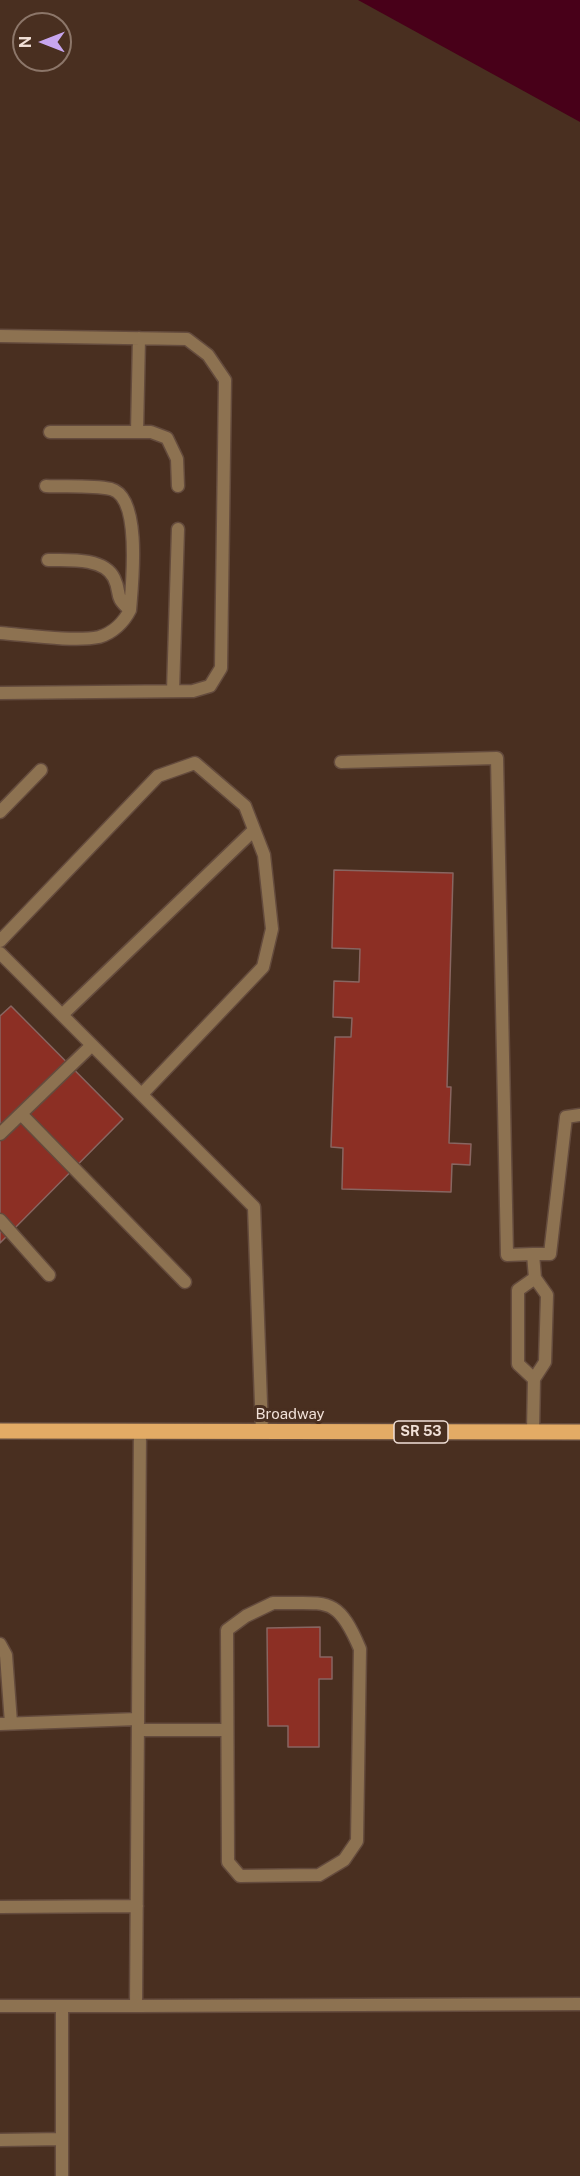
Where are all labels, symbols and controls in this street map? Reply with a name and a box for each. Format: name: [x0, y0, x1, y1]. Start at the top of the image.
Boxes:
north arrow: [12, 12, 72, 72]
text: N: [16, 36, 35, 48]
street label: Broadway: [255, 1405, 325, 1423]
road number: SR 53: [394, 1421, 448, 1443]

